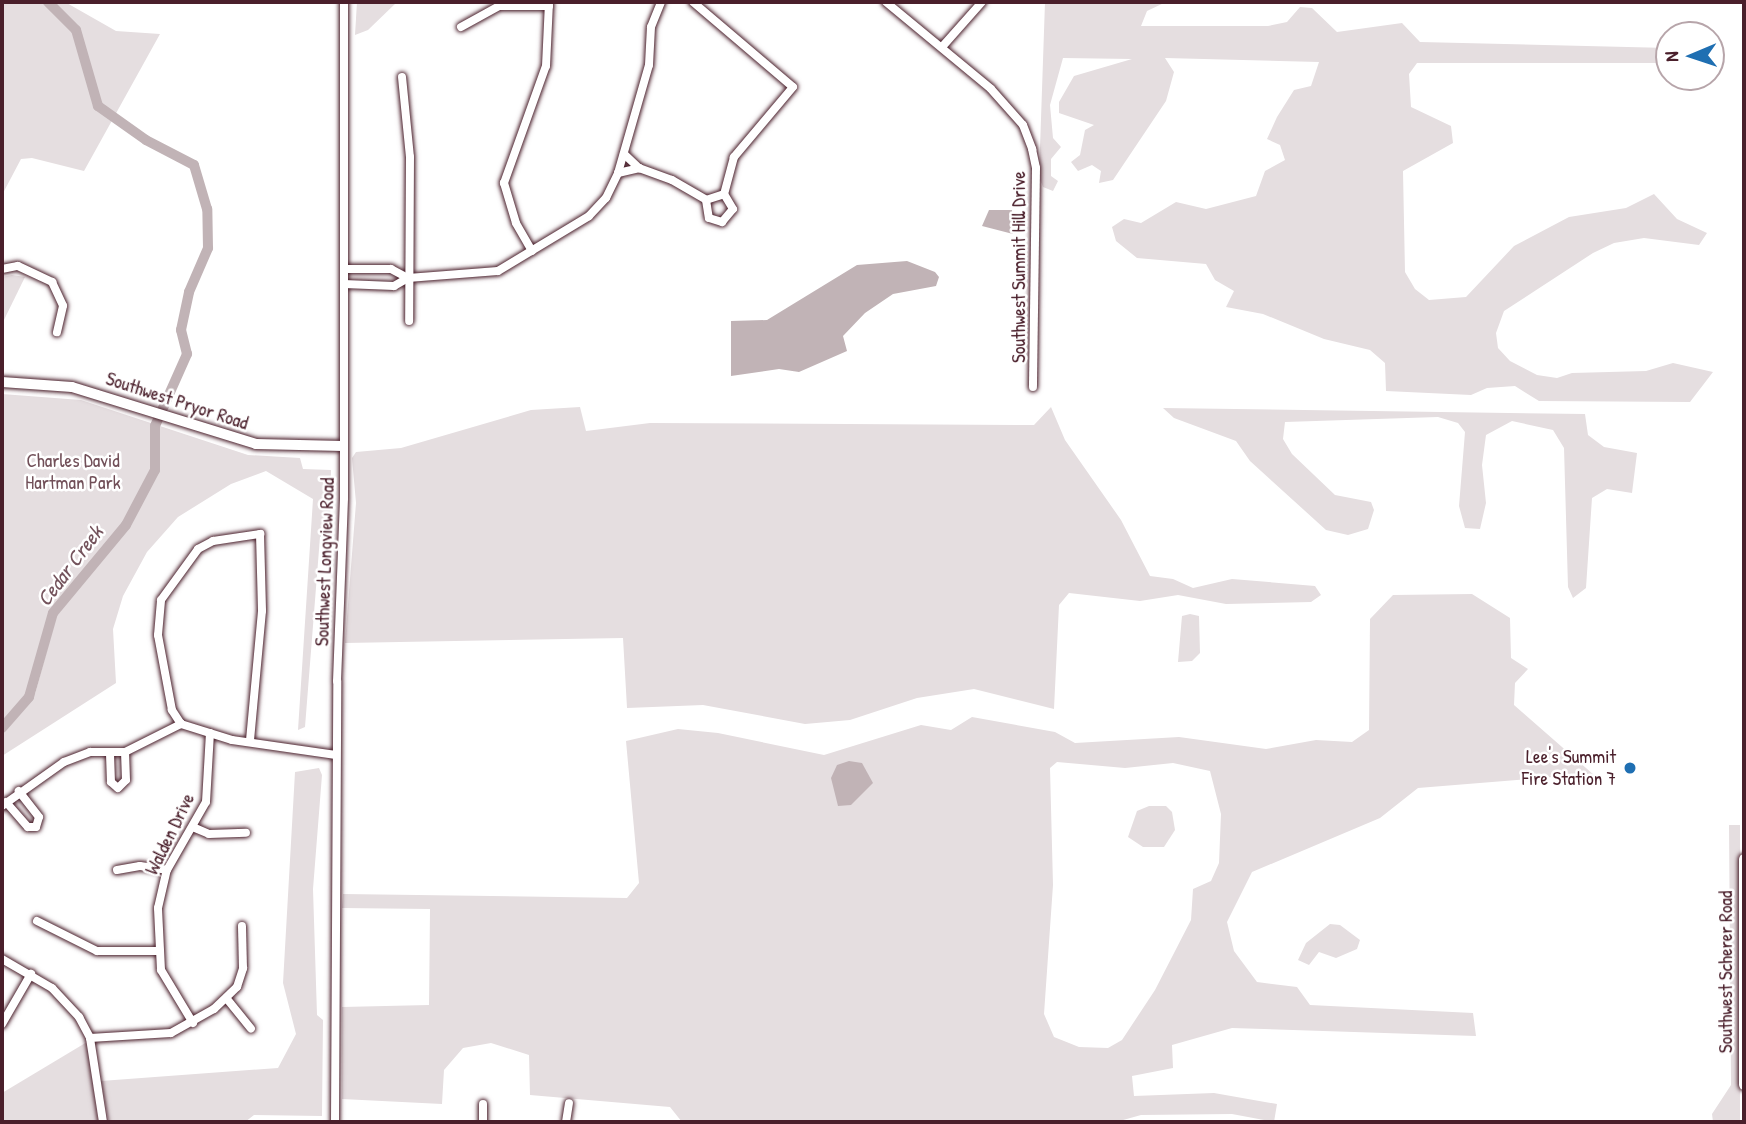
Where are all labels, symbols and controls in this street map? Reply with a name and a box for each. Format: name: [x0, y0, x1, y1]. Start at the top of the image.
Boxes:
north arrow: [1655, 21, 1725, 91]
text: N: [1658, 51, 1684, 62]
street label: Southwest Summit Hill Drive: [1008, 171, 1030, 363]
street label: Southwest Pryor Road: [103, 367, 251, 435]
park label: Charles David Hartman Park: [25, 450, 121, 494]
street label: Southwest Longview Road: [311, 477, 339, 647]
water label: Cedar Creek: [32, 521, 108, 611]
place label: Lee's Summit Fire Station 7: [1522, 746, 1616, 790]
marker: Lee's Summit Fire Station 7: [1622, 760, 1638, 776]
street label: Walden Drive: [140, 790, 200, 878]
street label: Southwest Scherer Road: [1715, 891, 1737, 1053]

